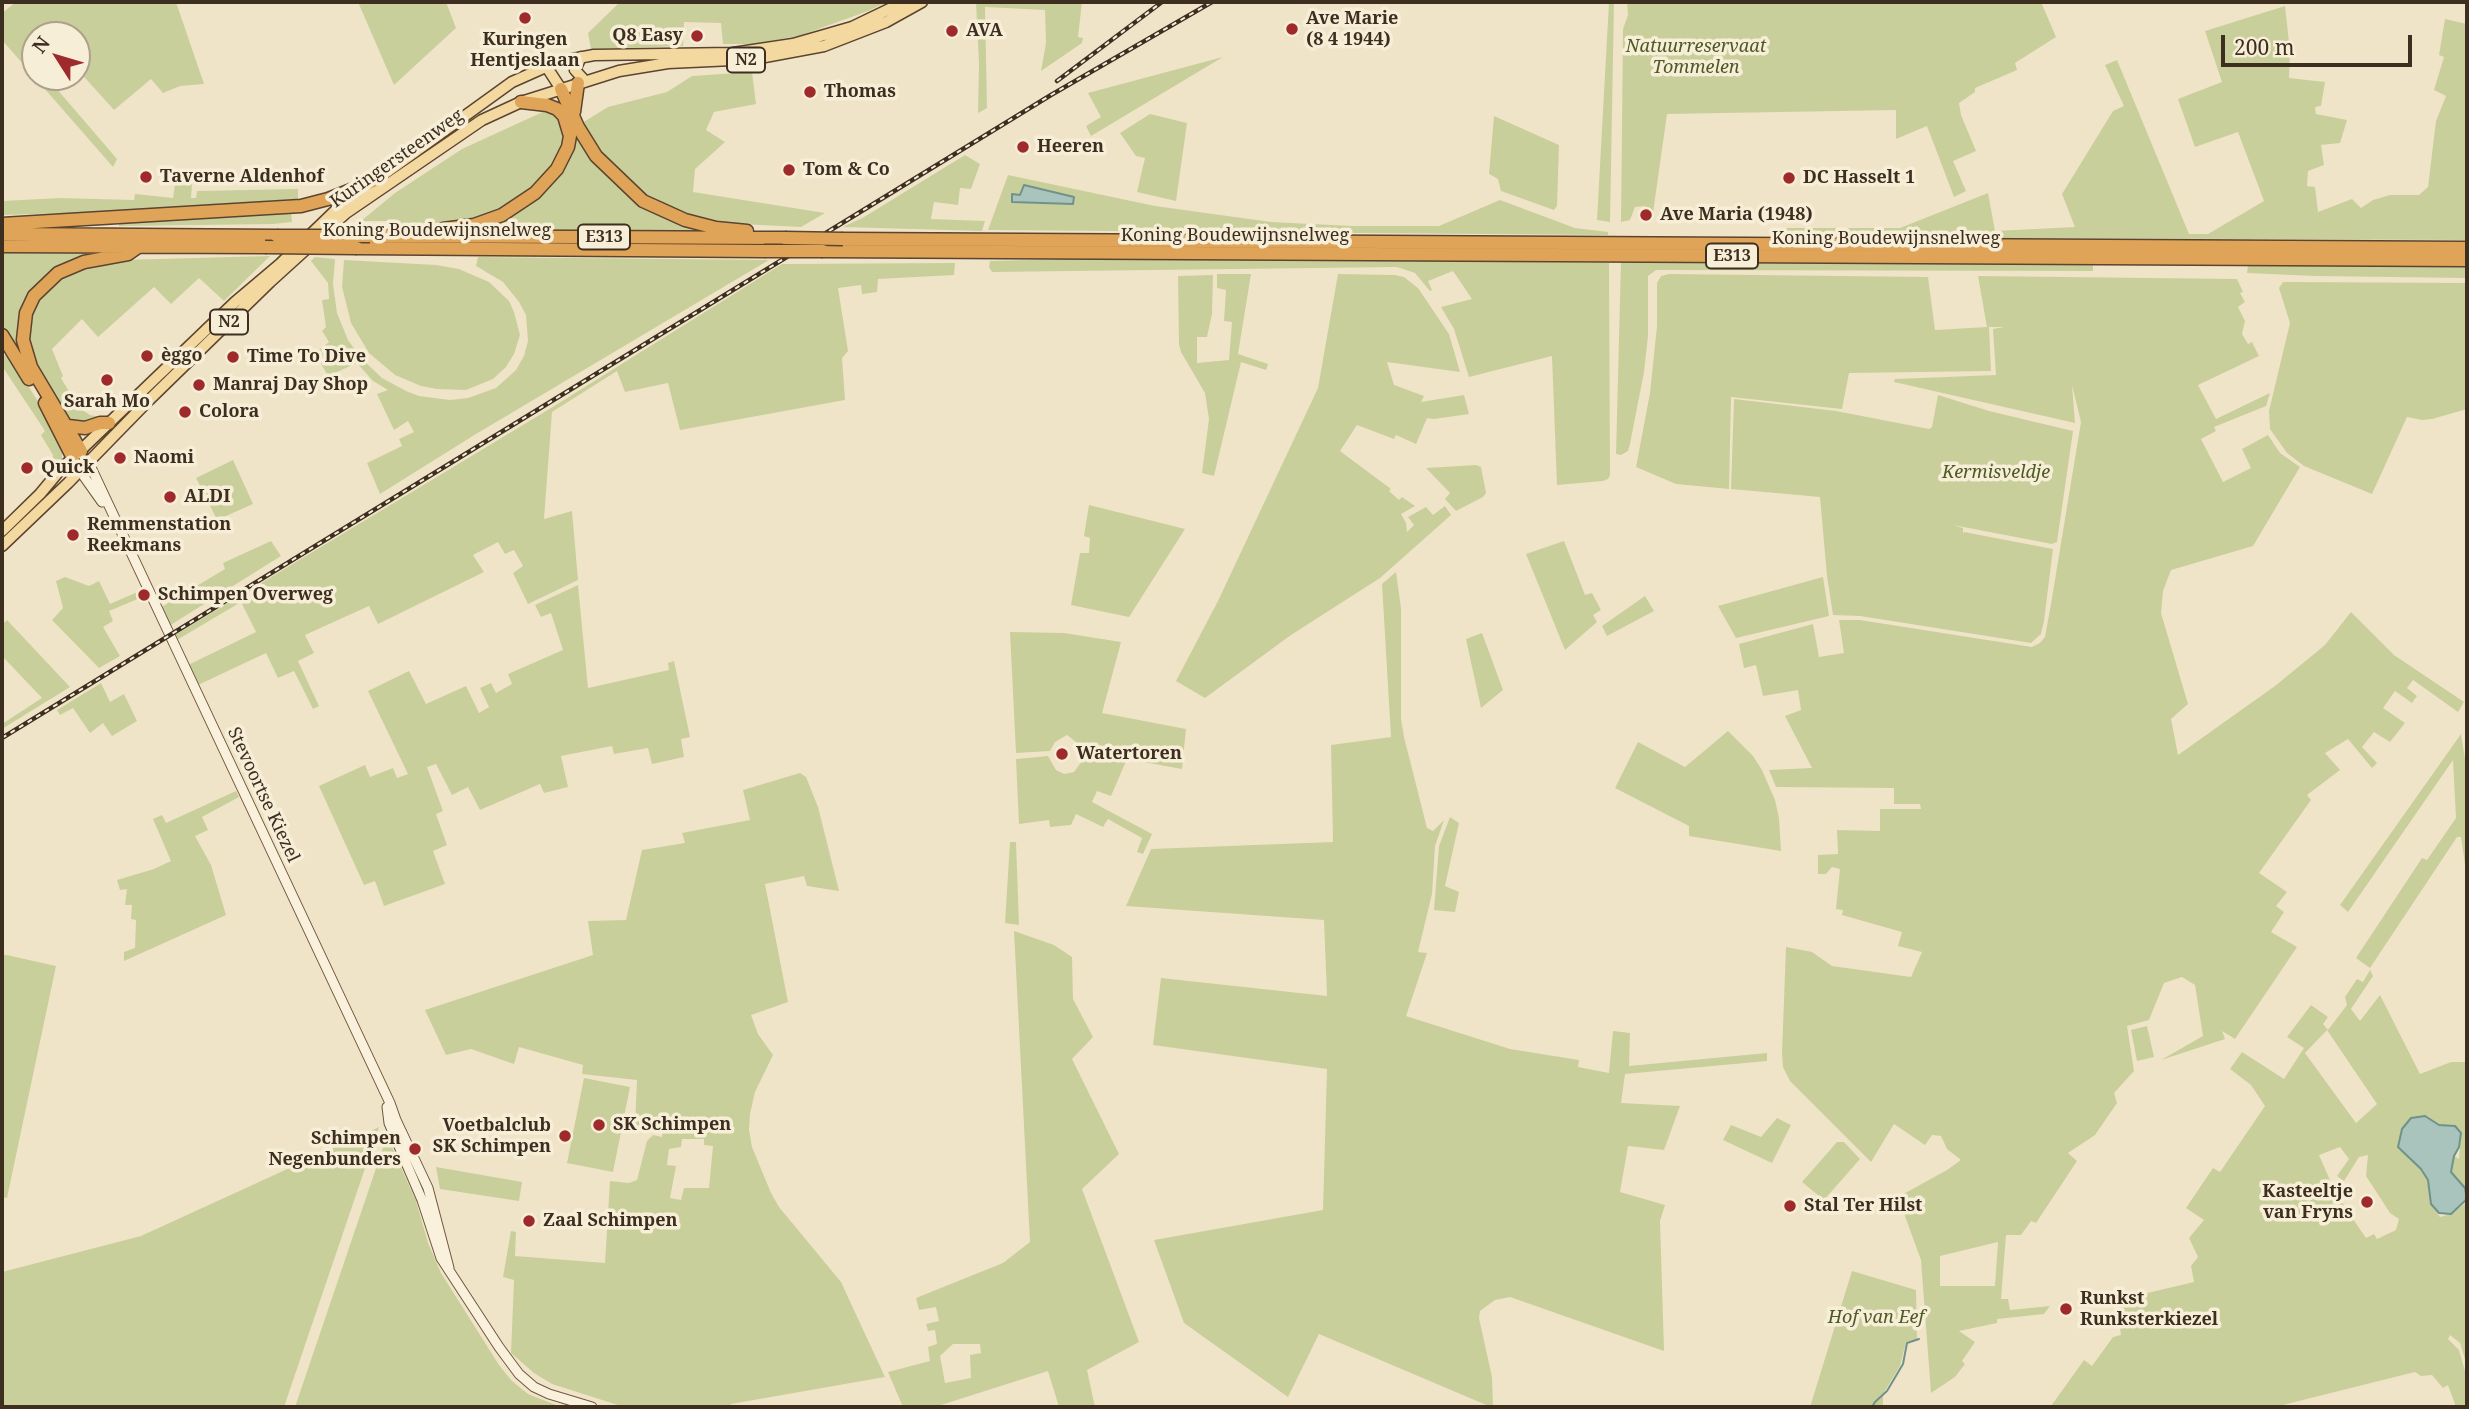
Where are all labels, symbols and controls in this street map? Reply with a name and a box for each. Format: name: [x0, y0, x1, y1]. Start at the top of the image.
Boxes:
place label: Ave Marie (8 4 1944): [1306, 8, 1398, 50]
marker: Kuringen Hentjeslaan: [517, 10, 533, 26]
place label: AVA: [966, 20, 1003, 42]
north arrow: [21, 21, 91, 91]
marker: Ave Marie (8 4 1944): [1284, 21, 1300, 37]
scale bar: [2224, 21, 2415, 65]
marker: AVA: [944, 23, 960, 39]
place label: Q8 Easy: [612, 25, 683, 47]
marker: Q8 Easy: [689, 28, 705, 44]
place label: Kuringen Hentjeslaan: [470, 29, 580, 72]
text: N: [26, 31, 56, 58]
text: 200 m: [2234, 33, 2295, 61]
park label: Natuurreservaat Tommelen: [1626, 36, 1766, 78]
road number: N2: [727, 48, 765, 72]
place label: Thomas: [824, 81, 896, 103]
marker: Thomas: [802, 84, 818, 100]
street label: Kuringersteenweg: [326, 105, 468, 213]
place label: Heeren: [1037, 136, 1104, 158]
marker: Heeren: [1015, 139, 1031, 155]
place label: Tom & Co: [803, 159, 890, 181]
marker: Tom & Co: [781, 162, 797, 178]
place label: Taverne Aldenhof: [160, 166, 324, 188]
place label: DC Hasselt 1: [1803, 167, 1915, 189]
marker: Taverne Aldenhof: [138, 169, 154, 185]
marker: DC Hasselt 1: [1781, 170, 1797, 186]
place label: Ave Maria (1948): [1660, 204, 1813, 226]
marker: Ave Maria (1948): [1638, 207, 1654, 223]
street label: Koning Boudewijnsnelweg: [323, 220, 551, 242]
road number: E313: [578, 224, 630, 249]
street label: Koning Boudewijnsnelweg: [1121, 225, 1349, 247]
street label: Koning Boudewijnsnelweg: [1772, 228, 2000, 250]
road number: E313: [1706, 244, 1758, 268]
road number: N2: [210, 310, 248, 334]
place label: èggo: [161, 345, 203, 367]
place label: Time To Dive: [247, 346, 366, 368]
marker: èggo: [139, 348, 155, 364]
marker: Time To Dive: [225, 349, 241, 365]
marker: Sarah Mo: [99, 372, 115, 388]
place label: Manraj Day Shop: [213, 374, 368, 396]
marker: Manraj Day Shop: [191, 377, 207, 393]
place label: Sarah Mo: [64, 391, 150, 413]
place label: Colora: [199, 401, 259, 423]
marker: Colora: [177, 404, 193, 420]
place label: Naomi: [134, 447, 194, 469]
marker: Naomi: [112, 450, 128, 466]
place label: Quick: [41, 457, 94, 479]
marker: Quick: [19, 460, 35, 476]
park label: Kermisveldje: [1942, 462, 2050, 484]
place label: ALDI: [184, 486, 230, 508]
marker: ALDI: [162, 489, 178, 505]
place label: Remmenstation Reekmans: [87, 514, 231, 556]
marker: Remmenstation Reekmans: [65, 527, 81, 543]
place label: Schimpen Overweg: [158, 584, 333, 606]
marker: Schimpen Overweg: [136, 587, 152, 603]
street label: Stevoortse Kiezel: [222, 724, 304, 866]
place label: Watertoren: [1076, 743, 1182, 765]
marker: Watertoren: [1054, 746, 1070, 762]
place label: SK Schimpen: [613, 1114, 731, 1136]
place label: Voetbalclub SK Schimpen: [433, 1115, 551, 1158]
marker: SK Schimpen: [591, 1117, 607, 1133]
place label: Schimpen Negenbunders: [268, 1128, 401, 1170]
marker: Voetbalclub SK Schimpen: [557, 1128, 573, 1144]
marker: Schimpen Negenbunders: [407, 1141, 423, 1157]
place label: Kasteeltje van Fryns: [2262, 1181, 2353, 1224]
marker: Kasteeltje van Fryns: [2359, 1194, 2375, 1210]
place label: Stal Ter Hilst: [1804, 1195, 1922, 1217]
marker: Stal Ter Hilst: [1782, 1198, 1798, 1214]
place label: Zaal Schimpen: [543, 1210, 678, 1232]
marker: Zaal Schimpen: [521, 1213, 537, 1229]
place label: Runkst Runksterkiezel: [2080, 1288, 2218, 1330]
marker: Runkst Runksterkiezel: [2058, 1301, 2074, 1317]
park label: Hof van Eef: [1828, 1307, 1924, 1329]

